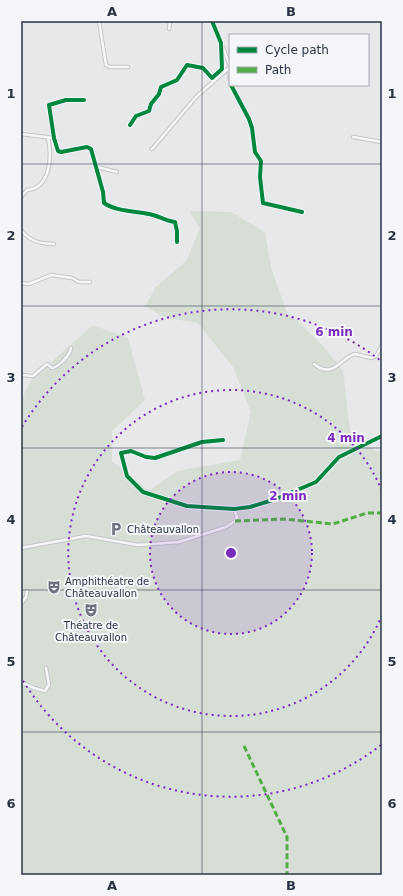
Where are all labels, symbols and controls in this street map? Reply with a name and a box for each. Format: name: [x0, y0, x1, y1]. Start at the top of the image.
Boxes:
text: A: [107, 4, 117, 19]
text: B: [286, 4, 296, 19]
legend: [229, 34, 369, 86]
text: Cycle path: [265, 43, 329, 57]
text: Path: [265, 63, 291, 77]
text: 1: [6, 86, 16, 101]
text: 1: [387, 86, 397, 101]
text: 2: [6, 228, 16, 243]
text: 2: [387, 228, 397, 243]
text: 6 min: [315, 325, 353, 339]
text: 3: [6, 370, 16, 385]
text: 3: [387, 370, 397, 385]
text: 4 min: [327, 431, 365, 445]
text: 2 min: [269, 489, 307, 503]
text: 4: [6, 512, 16, 527]
text: 4: [387, 512, 397, 527]
parking icon: Châteauvallon: [108, 521, 124, 537]
place label: Châteauvallon: [127, 524, 199, 535]
centre of rings: [224, 546, 238, 560]
place label: Amphithéatre de Châteauvallon: [65, 576, 149, 599]
theatre icon: Amphithéatre de Châteauvallon: [46, 579, 62, 595]
theatre icon: Théatre de Châteauvallon: [83, 602, 99, 618]
place label: Théatre de Châteauvallon: [55, 620, 127, 643]
text: 5: [6, 654, 16, 669]
text: 5: [387, 654, 397, 669]
text: 6: [6, 796, 16, 811]
text: 6: [387, 796, 397, 811]
text: A: [107, 878, 117, 893]
text: B: [286, 878, 296, 893]

